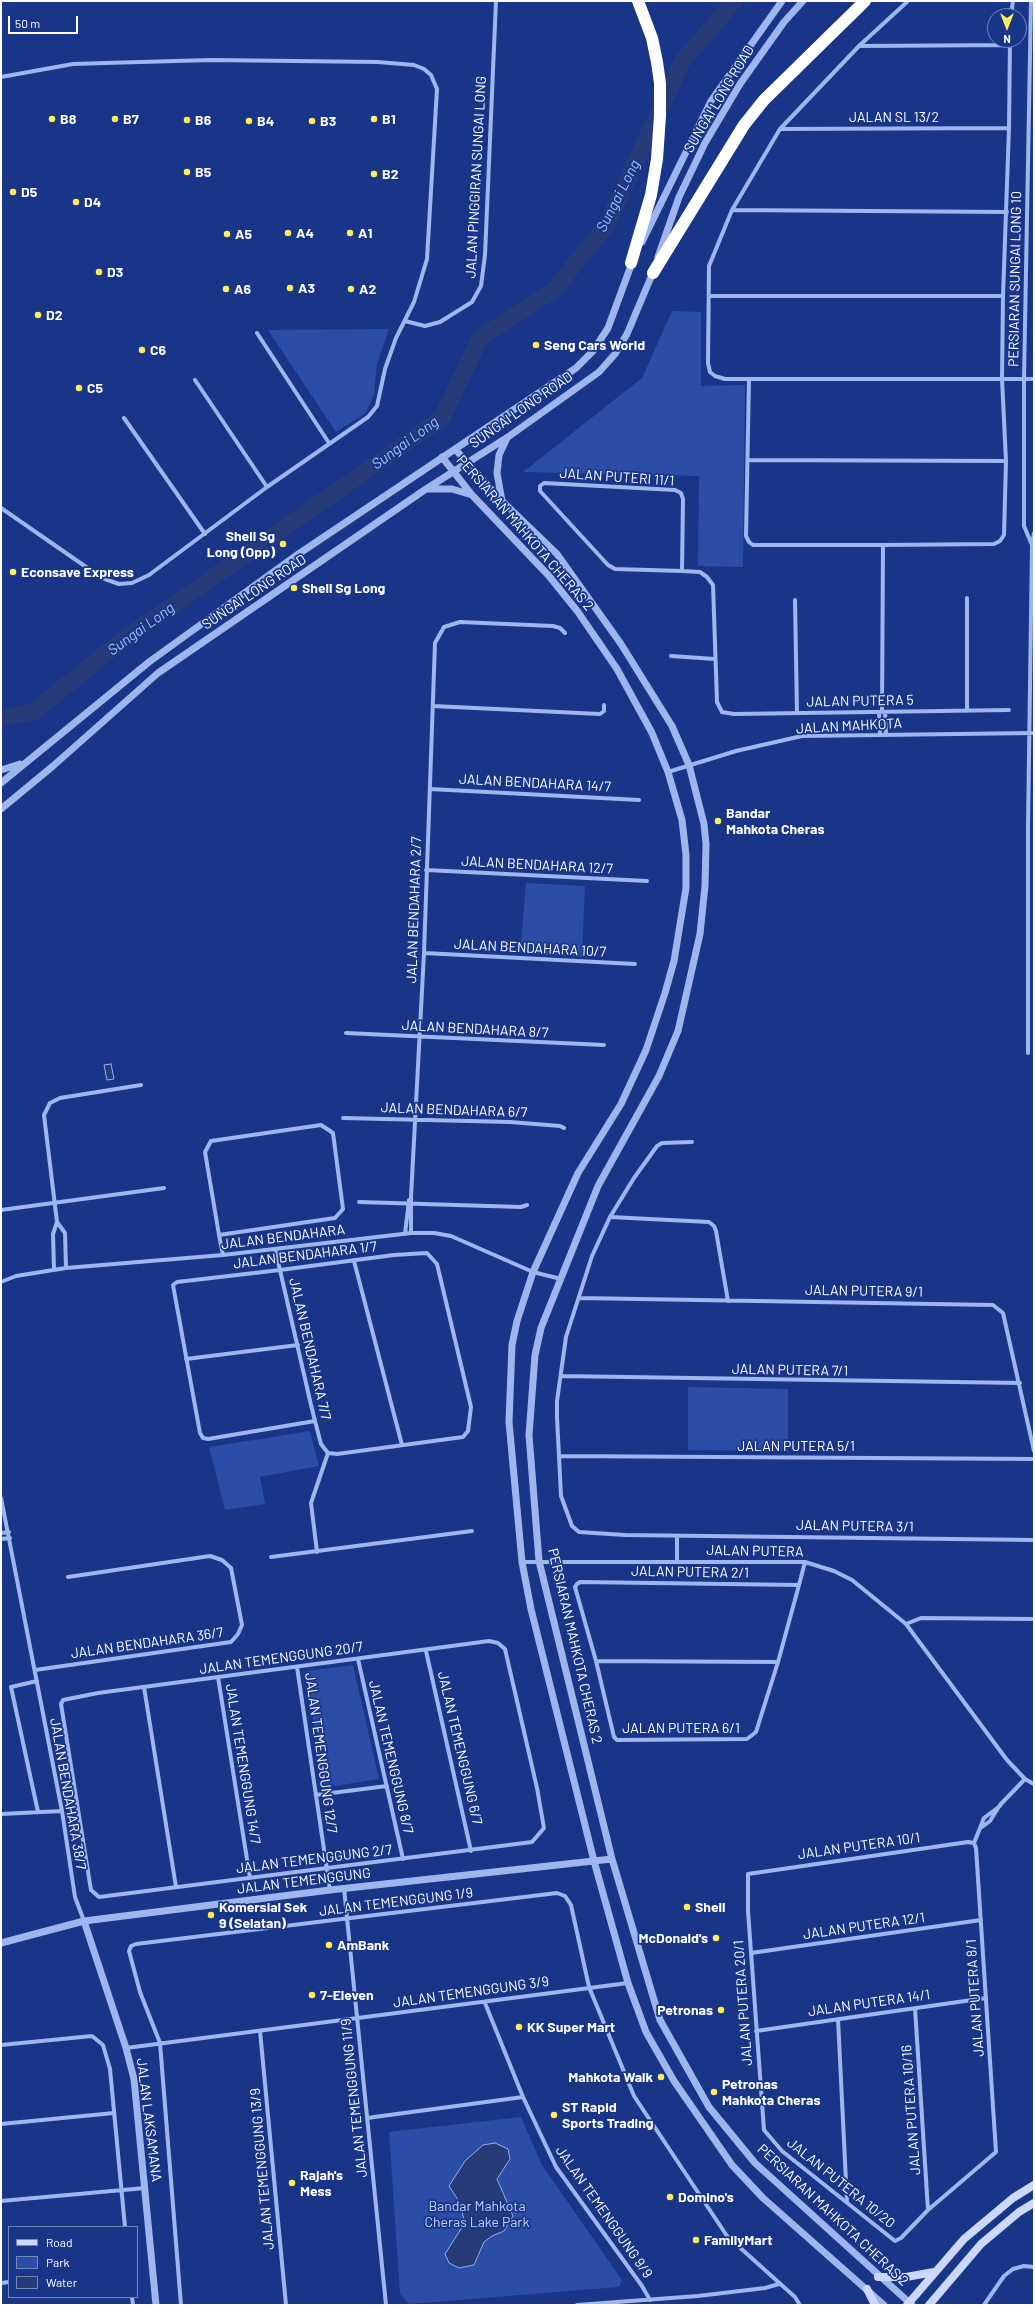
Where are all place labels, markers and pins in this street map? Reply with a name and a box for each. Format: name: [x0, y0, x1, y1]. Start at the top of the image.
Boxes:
place label: B8: [60, 111, 76, 127]
place label: B7: [123, 111, 139, 127]
place label: B1: [382, 111, 396, 127]
place label: B6: [195, 112, 211, 128]
place label: B4: [257, 113, 274, 129]
place label: B3: [320, 113, 336, 129]
marker: B8: [47, 114, 57, 124]
marker: B7: [110, 114, 120, 124]
marker: B1: [369, 114, 379, 124]
marker: B6: [182, 115, 192, 125]
marker: B4: [244, 116, 254, 126]
marker: B3: [307, 116, 317, 126]
place label: B5: [195, 164, 211, 180]
place label: B2: [382, 166, 399, 182]
marker: B5: [182, 167, 192, 177]
marker: B2: [369, 169, 379, 179]
place label: D5: [21, 184, 37, 200]
marker: D5: [8, 187, 18, 197]
place label: D4: [84, 194, 101, 210]
marker: D4: [71, 197, 81, 207]
place label: A4: [296, 225, 314, 241]
place label: A1: [358, 225, 372, 241]
place label: A5: [235, 226, 252, 242]
marker: A4: [283, 228, 293, 238]
marker: A1: [345, 228, 355, 238]
marker: A5: [222, 229, 232, 239]
place label: D3: [107, 264, 123, 280]
marker: D3: [94, 267, 104, 277]
place label: A3: [298, 280, 315, 296]
place label: A6: [234, 281, 251, 297]
place label: A2: [359, 281, 376, 297]
marker: A3: [285, 283, 295, 293]
marker: A6: [221, 284, 231, 294]
marker: A2: [346, 284, 356, 294]
place label: D2: [46, 307, 62, 323]
marker: D2: [33, 310, 43, 320]
place label: Seng Cars World: [544, 337, 645, 353]
marker: Seng Cars World: [531, 340, 541, 350]
place label: C6: [150, 342, 166, 358]
marker: C6: [137, 345, 147, 355]
place label: C5: [87, 380, 103, 396]
marker: C5: [74, 383, 84, 393]
place label: Shell Sg Long (Opp): [207, 528, 275, 560]
marker: Shell Sg Long (Opp): [278, 539, 288, 549]
place label: Econsave Express: [21, 564, 134, 580]
marker: Econsave Express: [8, 567, 18, 577]
place label: Shell Sg Long: [302, 580, 385, 596]
marker: Shell Sg Long: [289, 583, 299, 593]
place label: Bandar Mahkota Cheras: [726, 805, 824, 838]
marker: Bandar Mahkota Cheras: [713, 816, 723, 826]
place label: Komersial Sek 9 (Selatan): [219, 1899, 307, 1932]
place label: Shell: [695, 1899, 725, 1915]
marker: Shell: [682, 1902, 692, 1912]
marker: Komersial Sek 9 (Selatan): [206, 1910, 216, 1920]
place label: McDonald's: [639, 1930, 708, 1946]
marker: McDonald's: [711, 1933, 721, 1943]
place label: AmBank: [337, 1937, 389, 1953]
marker: AmBank: [324, 1940, 334, 1950]
place label: 7-Eleven: [320, 1987, 374, 2003]
marker: 7-Eleven: [307, 1990, 317, 2000]
place label: Petronas: [657, 2002, 713, 2018]
marker: Petronas: [716, 2005, 726, 2015]
place label: KK Super Mart: [527, 2019, 615, 2035]
marker: KK Super Mart: [514, 2022, 524, 2032]
place label: Mahkota Walk: [568, 2069, 653, 2085]
marker: Mahkota Walk: [656, 2072, 666, 2082]
place label: Petronas Mahkota Cheras: [722, 2076, 820, 2108]
marker: Petronas Mahkota Cheras: [709, 2087, 719, 2097]
place label: ST Rapid Sports Trading: [562, 2099, 654, 2132]
marker: ST Rapid Sports Trading: [549, 2110, 559, 2120]
place label: Rajah's Mess: [300, 2167, 343, 2200]
marker: Rajah's Mess: [287, 2178, 297, 2188]
place label: Domino's: [678, 2189, 734, 2205]
marker: Domino's: [665, 2192, 675, 2202]
place label: FamilyMart: [704, 2232, 772, 2248]
marker: FamilyMart: [691, 2235, 701, 2245]

